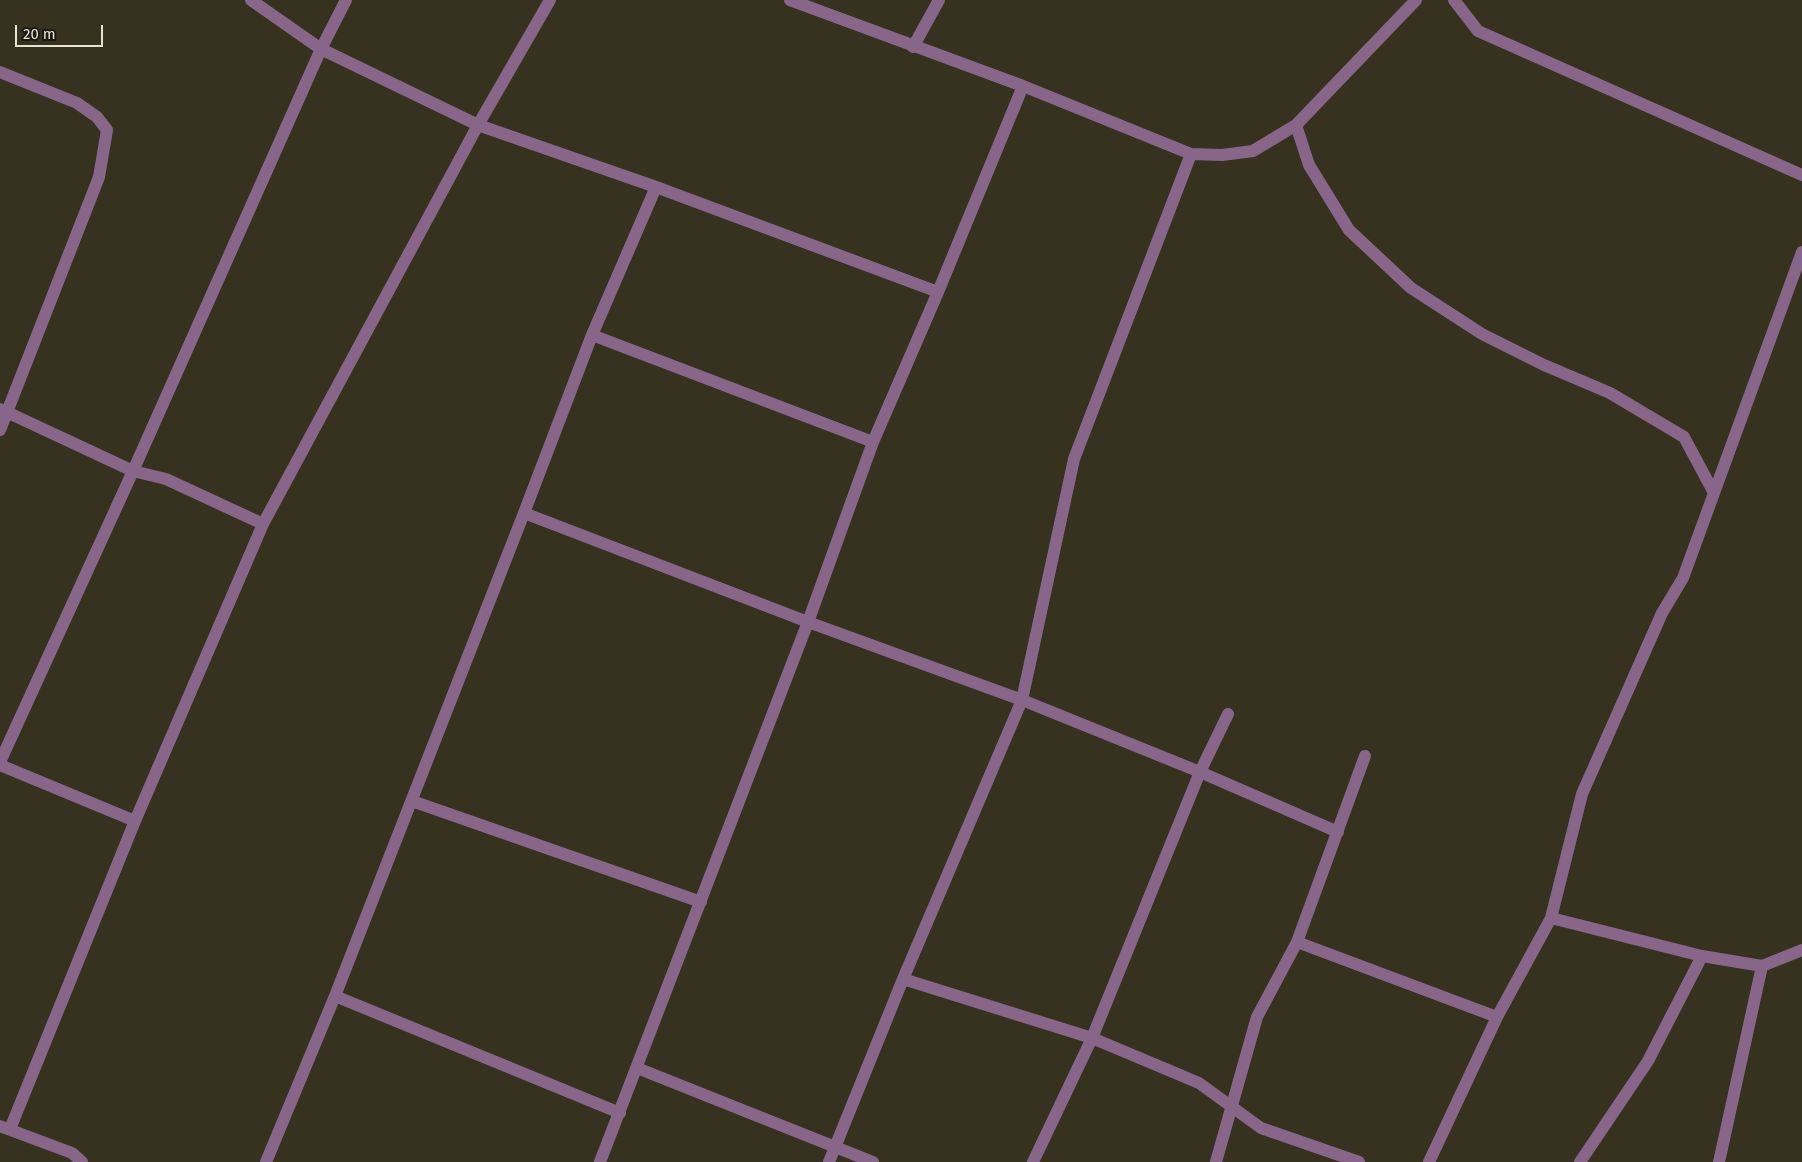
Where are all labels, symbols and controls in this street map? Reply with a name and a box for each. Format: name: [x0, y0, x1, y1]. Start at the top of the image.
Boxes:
scale bar: [18, 15, 105, 47]
text: 20 m: [23, 25, 56, 43]

